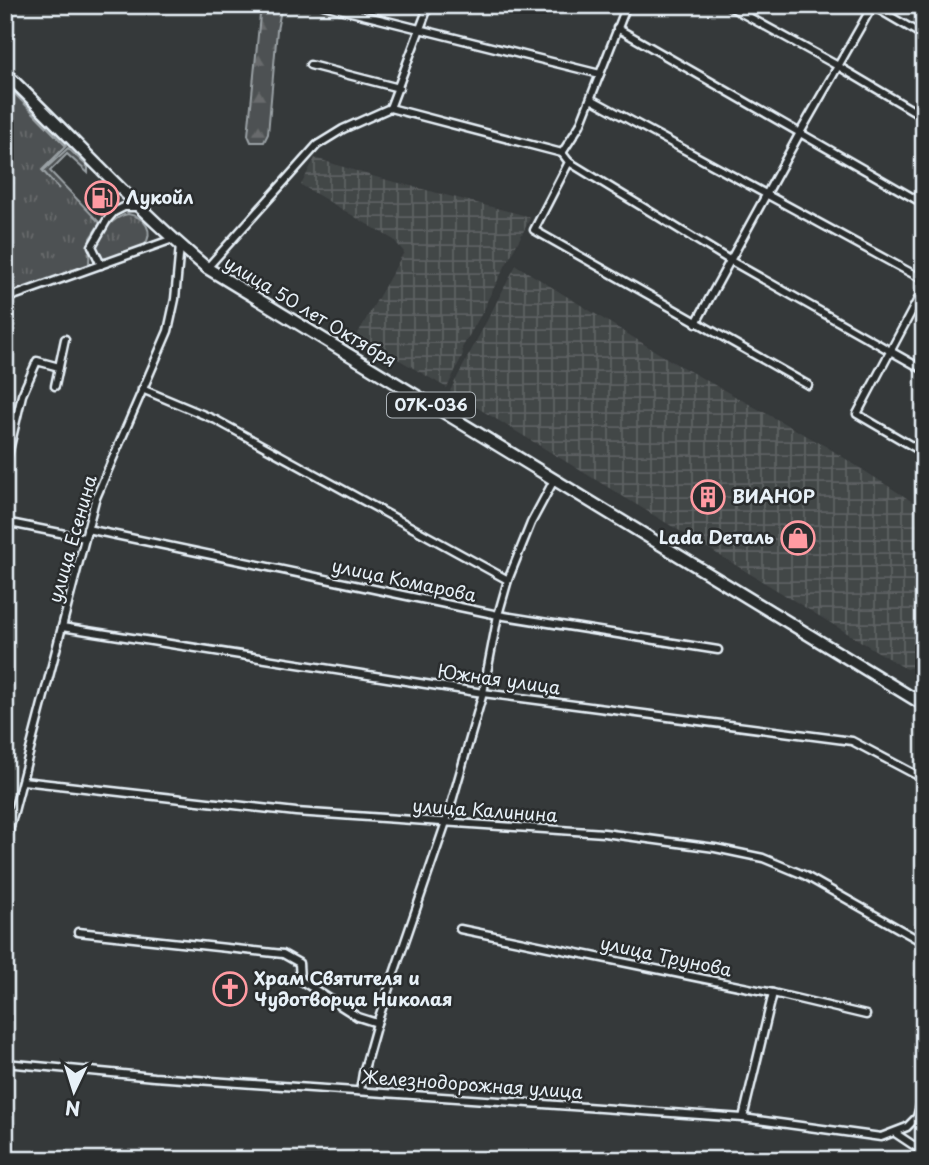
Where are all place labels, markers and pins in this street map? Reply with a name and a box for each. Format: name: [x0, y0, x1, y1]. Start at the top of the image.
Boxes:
fuel station icon: Лукойл: [83, 179, 121, 217]
place label: Лукойл: [126, 183, 194, 210]
building icon: ВИАНОР: [689, 478, 727, 516]
place label: ВИАНОР: [732, 482, 815, 509]
shop icon: Lada Dеталь: [779, 519, 817, 557]
place label: Lada Dеталь: [659, 523, 774, 550]
place label: Храм Святителя и Чудотворца Николая: [254, 964, 452, 1012]
church icon: Храм Святителя и Чудотворца Николая: [211, 970, 249, 1008]

